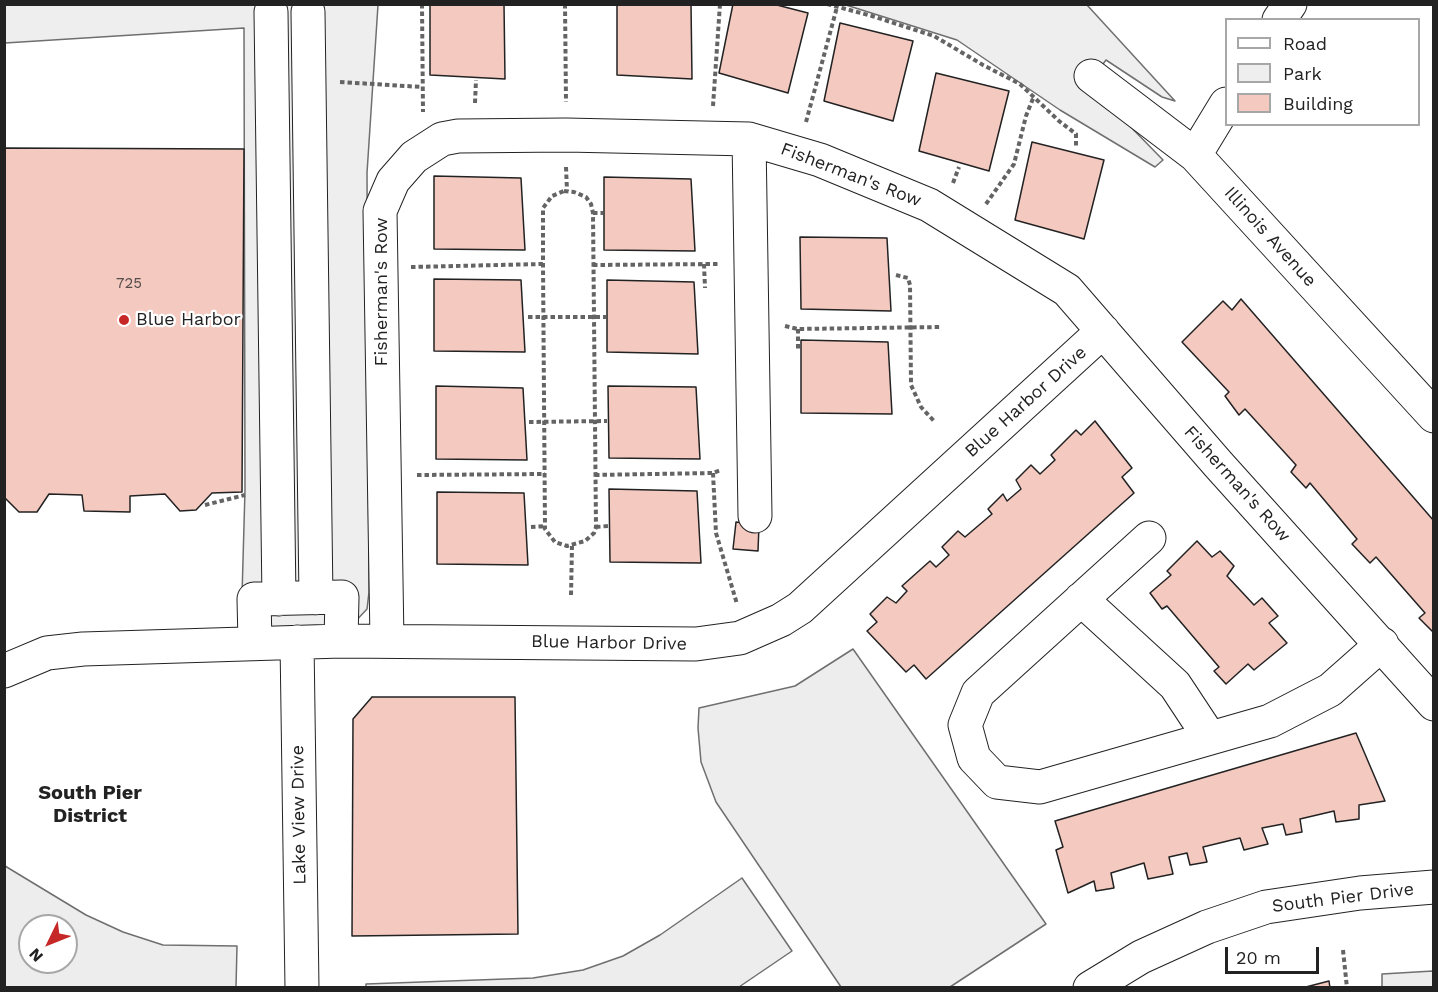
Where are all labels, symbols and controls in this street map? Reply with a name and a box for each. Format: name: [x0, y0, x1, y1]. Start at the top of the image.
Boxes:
legend: [1225, 18, 1420, 126]
text: Road: [1283, 33, 1327, 54]
text: Park: [1283, 63, 1322, 84]
text: Building: [1283, 93, 1353, 114]
street label: Fisherman's Row: [778, 138, 924, 212]
street label: Illinois Avenue: [1219, 183, 1321, 291]
street label: Fisherman's Row: [371, 217, 393, 367]
house number: 725: [116, 275, 142, 293]
place label: Blue Harbor: [136, 309, 241, 331]
marker: Blue Harbor: [117, 313, 131, 327]
street label: Blue Harbor Drive: [961, 342, 1091, 462]
street label: Fisherman's Row: [1179, 421, 1295, 547]
street label: Blue Harbor Drive: [531, 631, 687, 655]
street label: Lake View Drive: [287, 745, 311, 885]
district label: South Pier District: [38, 781, 142, 828]
street label: South Pier Drive: [1271, 879, 1415, 917]
north arrow: [18, 914, 78, 974]
scale bar: [1228, 935, 1322, 973]
text: N: [25, 944, 47, 966]
text: 20 m: [1236, 947, 1281, 968]

